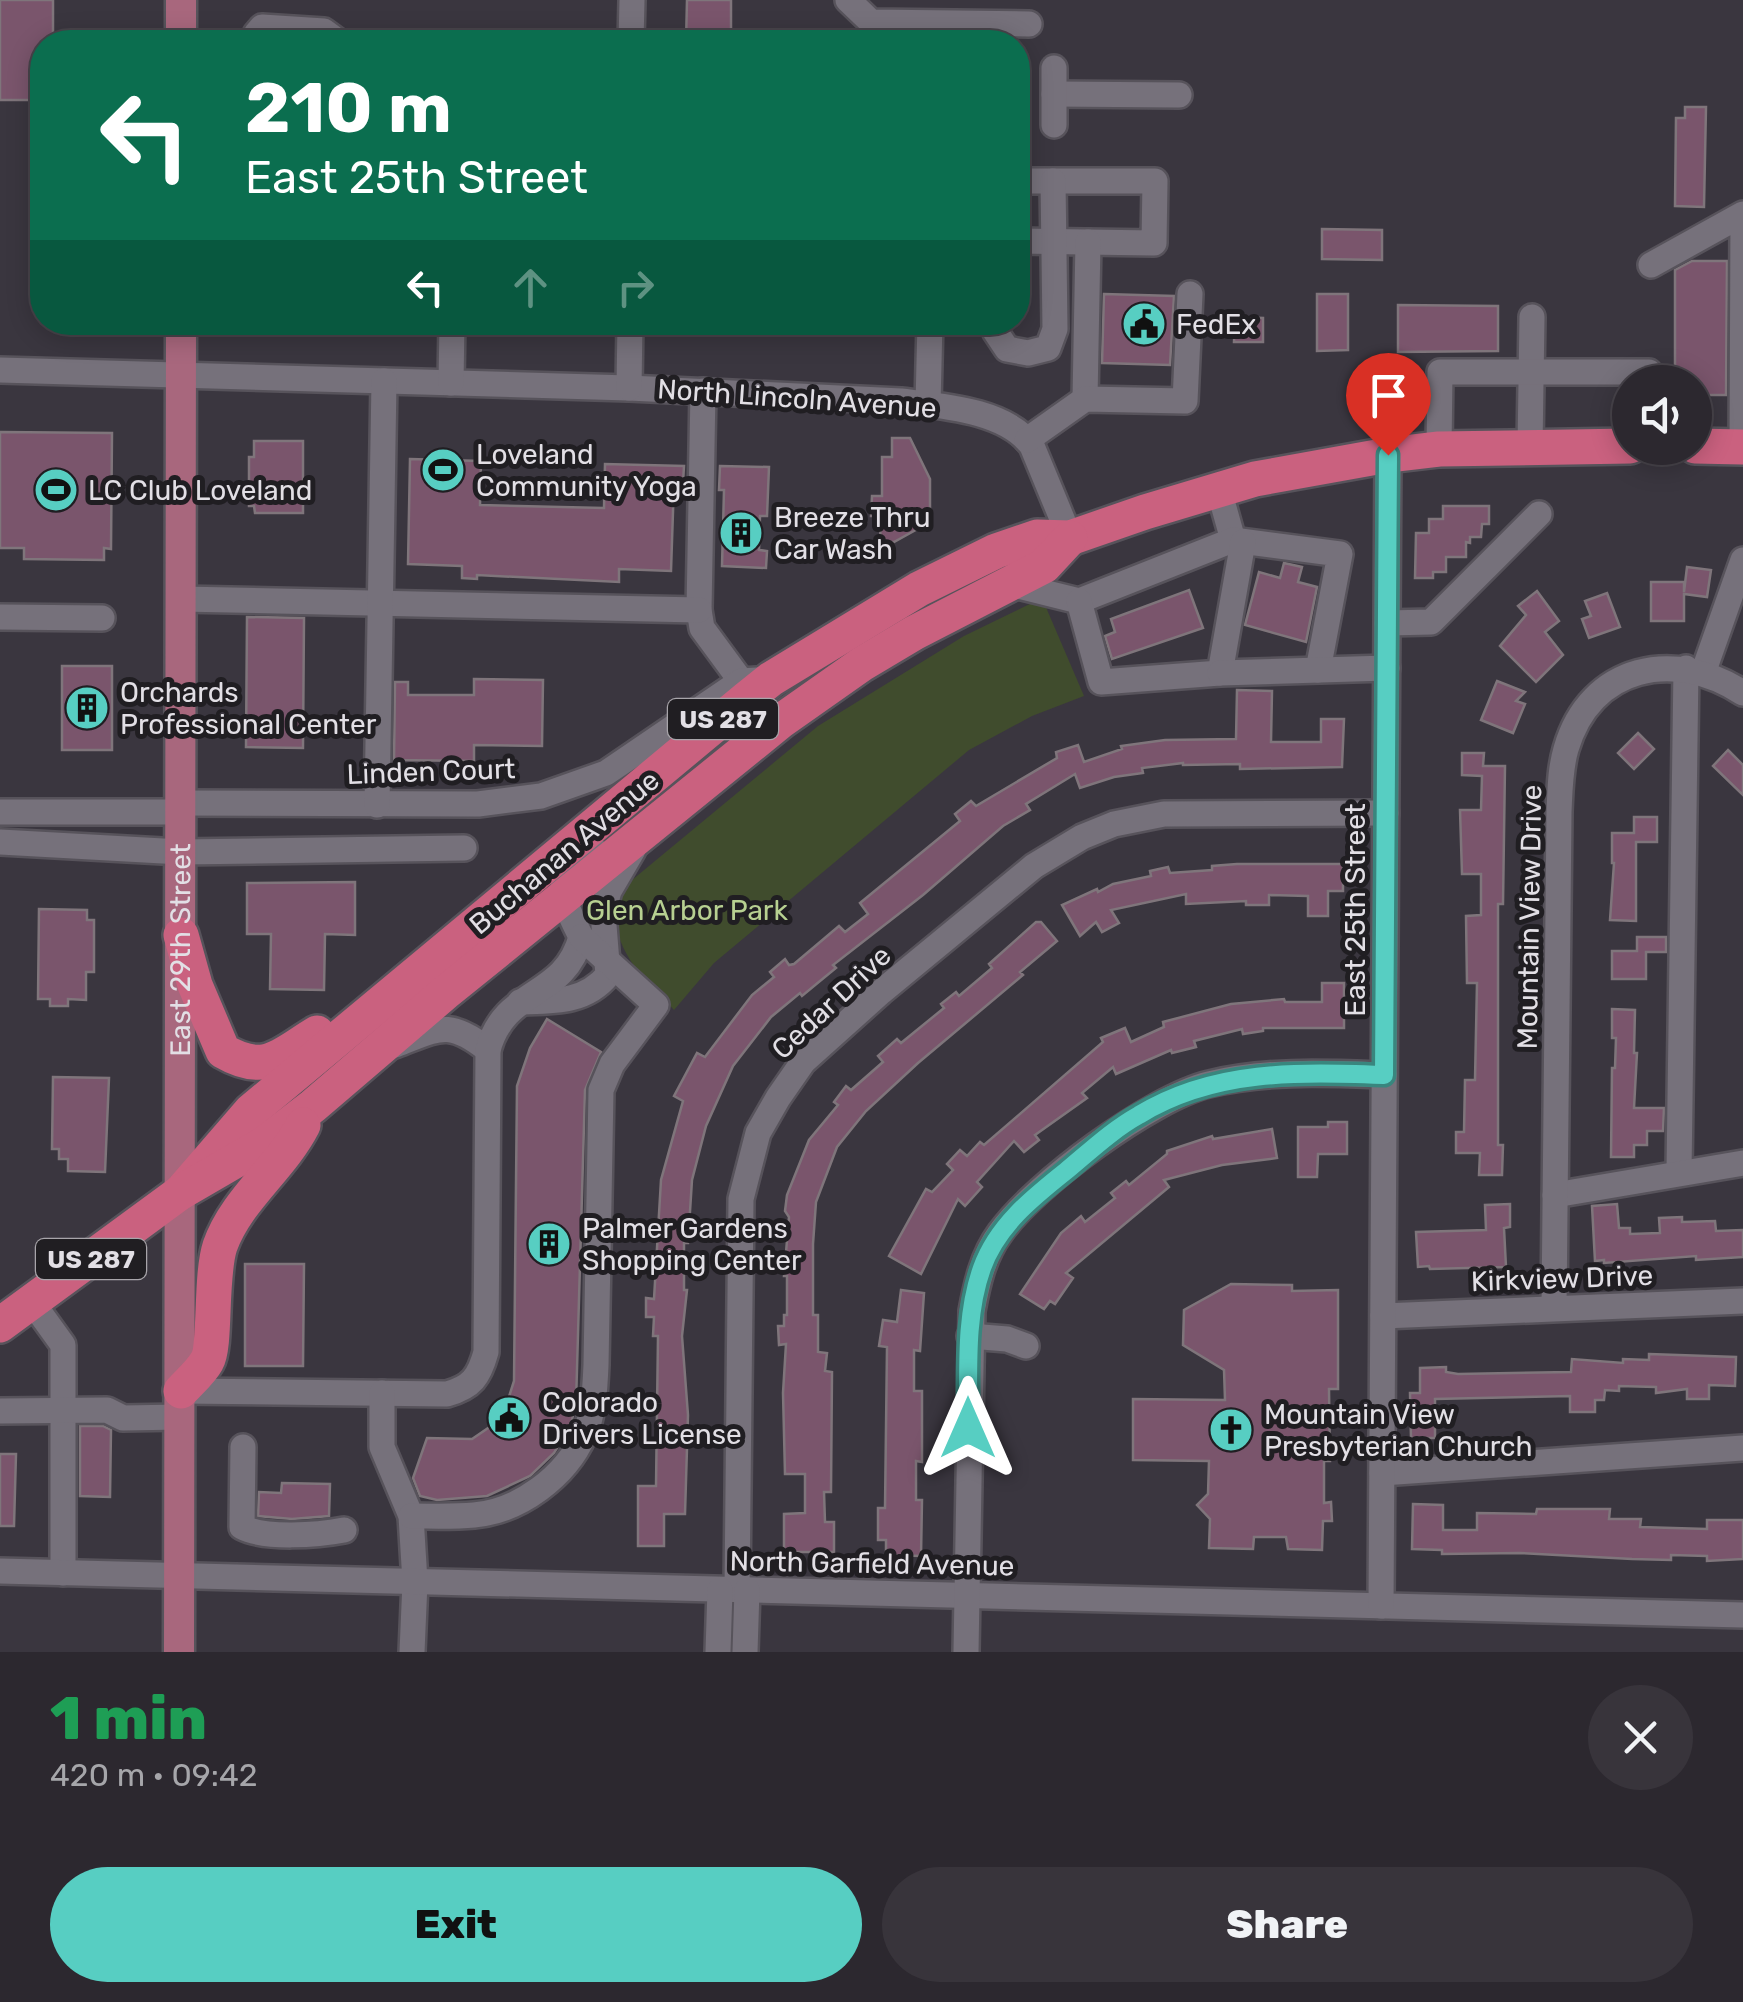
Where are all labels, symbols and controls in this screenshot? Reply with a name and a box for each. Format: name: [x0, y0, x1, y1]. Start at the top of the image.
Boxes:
text: 210 m: [245, 67, 452, 150]
icon: left: [80, 70, 210, 200]
text: East 25th Street: [245, 151, 588, 204]
icon: left: [398, 260, 453, 315]
icon: ahead: [503, 260, 558, 315]
icon: right: [608, 260, 663, 315]
public building icon: FedEx: [1121, 301, 1167, 347]
place label: FedEx: [1176, 308, 1256, 341]
pin: [1346, 353, 1431, 456]
map controls: [1612, 365, 1712, 465]
button: sound: [1612, 365, 1712, 465]
icon: arrive: [1361, 368, 1416, 423]
street label: North Lincoln Avenue: [656, 372, 938, 425]
place label: Loveland Community Yoga: [476, 438, 697, 503]
sports icon: Loveland Community Yoga: [420, 447, 466, 493]
sports icon: LC Club Loveland: [33, 467, 79, 513]
place label: LC Club Loveland: [88, 474, 312, 507]
place label: Breeze Thru Car Wash: [774, 501, 931, 566]
building icon: Breeze Thru Car Wash: [718, 510, 764, 556]
place label: Orchards Professional Center: [120, 676, 377, 741]
building icon: Orchards Professional Center: [64, 685, 110, 731]
road number: US 287: [668, 699, 778, 739]
street label: Linden Court: [346, 752, 516, 791]
street label: Buchanan Avenue: [463, 764, 666, 941]
street label: Mountain View Drive: [1511, 784, 1548, 1050]
street label: East 25th Street: [1339, 803, 1372, 1017]
street label: East 29th Street: [164, 843, 197, 1057]
park label: Glen Arbor Park: [586, 894, 788, 927]
street label: Cedar Drive: [765, 939, 898, 1066]
place label: Palmer Gardens Shopping Center: [582, 1212, 802, 1277]
building icon: Palmer Gardens Shopping Center: [526, 1221, 572, 1267]
road number: US 287: [36, 1239, 146, 1279]
street label: Kirkview Drive: [1470, 1259, 1654, 1298]
position arrow: [916, 1376, 1020, 1480]
place label: Colorado Drivers License: [542, 1386, 742, 1451]
public building icon: Colorado Drivers License: [486, 1395, 532, 1441]
place label: Mountain View Presbyterian Church: [1264, 1398, 1533, 1463]
church icon: Mountain View Presbyterian Church: [1208, 1407, 1254, 1453]
street label: North Garfield Avenue: [729, 1545, 1015, 1582]
text: 1 min: [50, 1683, 207, 1754]
button: close: [1588, 1685, 1693, 1790]
text: 420 m · 09:42: [50, 1756, 258, 1794]
button: Exit: [50, 1867, 862, 1982]
button: Share: [882, 1867, 1693, 1982]

